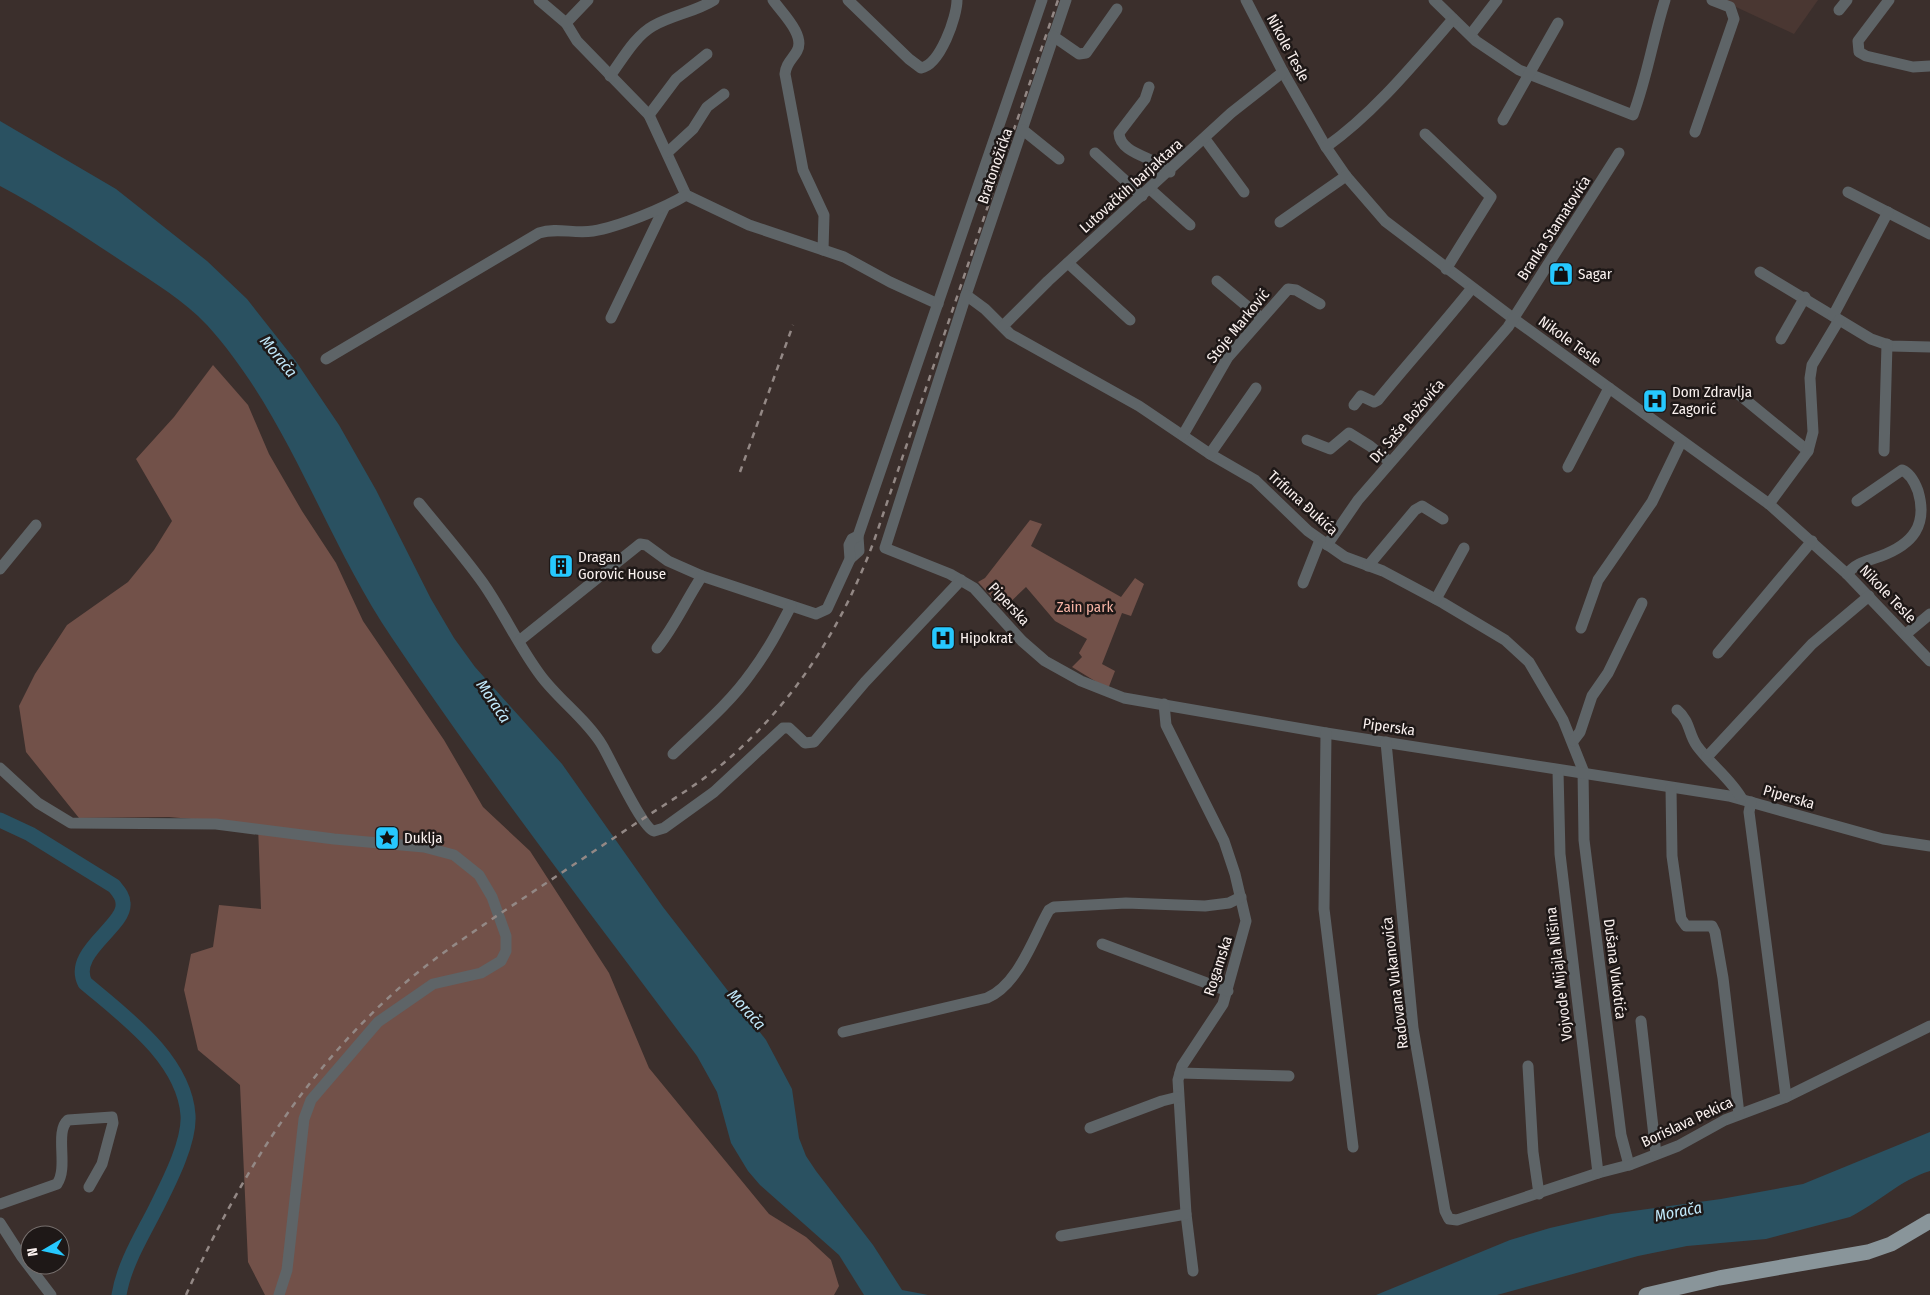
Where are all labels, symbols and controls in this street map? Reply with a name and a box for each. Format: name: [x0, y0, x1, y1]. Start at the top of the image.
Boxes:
street label: Nikole Tesle: [1263, 11, 1313, 85]
street label: Bratonožićka: [974, 126, 1016, 206]
street label: Lutovačkih barjaktara: [1076, 135, 1186, 237]
street label: Branka Stamatovića: [1514, 172, 1594, 284]
shop icon: Sagar: [1548, 261, 1574, 287]
place label: Sagar: [1578, 265, 1613, 283]
street label: Stoje Marković: [1203, 285, 1274, 366]
street label: Nikole Tesle: [1535, 312, 1605, 370]
water label: Morača: [256, 332, 301, 381]
street label: Dr. Saše Božovića: [1366, 375, 1448, 467]
place label: Dom Zdravlja Zagorić: [1672, 383, 1752, 418]
hospital icon: Dom Zdravlja Zagorić: [1642, 388, 1668, 414]
street label: Trifuna Đukića: [1264, 467, 1342, 539]
place label: Dragan Gorovic House: [578, 548, 666, 583]
building icon: Dragan Gorovic House: [548, 553, 574, 579]
street label: Nikole Tesle: [1856, 561, 1920, 627]
street label: Piperska: [984, 579, 1034, 629]
park label: Zain park: [1057, 598, 1113, 616]
hospital icon: Hipokrat: [930, 625, 956, 651]
place label: Hipokrat: [960, 629, 1013, 647]
water label: Morača: [472, 676, 515, 726]
street label: Piperska: [1362, 714, 1416, 740]
street label: Piperska: [1761, 781, 1817, 813]
place icon: Duklja: [374, 825, 400, 851]
place label: Duklja: [404, 829, 443, 847]
street label: Vojvode Mijajla Nišina: [1542, 906, 1576, 1042]
street label: Radovana Vukanovića: [1378, 916, 1412, 1050]
street label: Dušana Vukotića: [1600, 918, 1630, 1020]
street label: Rogamska: [1200, 934, 1236, 998]
water label: Morača: [724, 985, 770, 1033]
street label: Borislava Pekica: [1638, 1093, 1736, 1151]
water label: Morača: [1653, 1198, 1703, 1225]
north arrow: [20, 1225, 70, 1275]
text: N: [24, 1246, 42, 1257]

